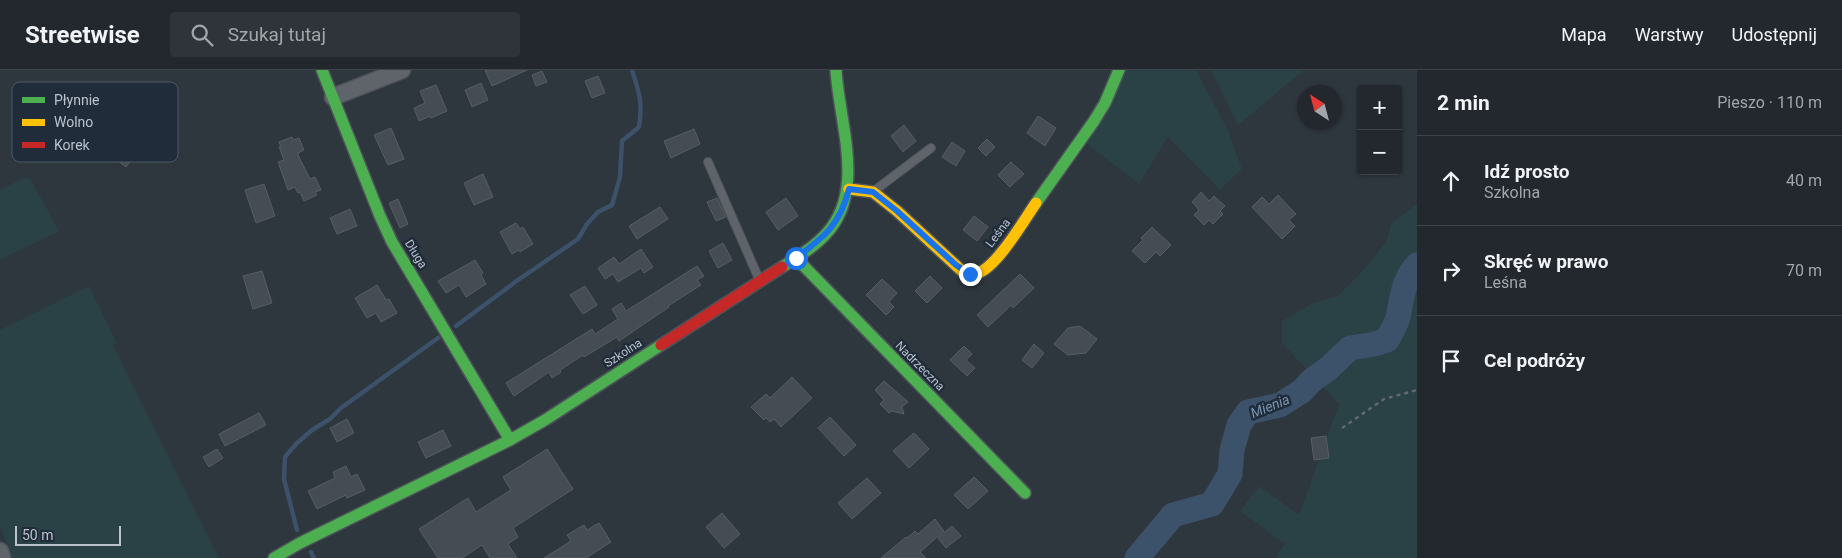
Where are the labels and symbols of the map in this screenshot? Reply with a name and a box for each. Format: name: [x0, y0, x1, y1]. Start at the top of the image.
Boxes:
legend: [12, 82, 178, 162]
north arrow: [1297, 85, 1342, 130]
text: Płynnie: [54, 92, 100, 108]
text: Wolno: [54, 114, 93, 130]
text: Korek: [54, 137, 91, 153]
street label: Leśna: [983, 216, 1013, 250]
street label: Długa: [402, 237, 430, 271]
route start: [785, 247, 808, 270]
route end: [959, 263, 982, 286]
street label: Szkolna: [602, 336, 644, 370]
street label: Nadrzeczna: [893, 339, 947, 393]
water label: Mienia: [1248, 391, 1292, 421]
scale bar: [15, 523, 121, 546]

